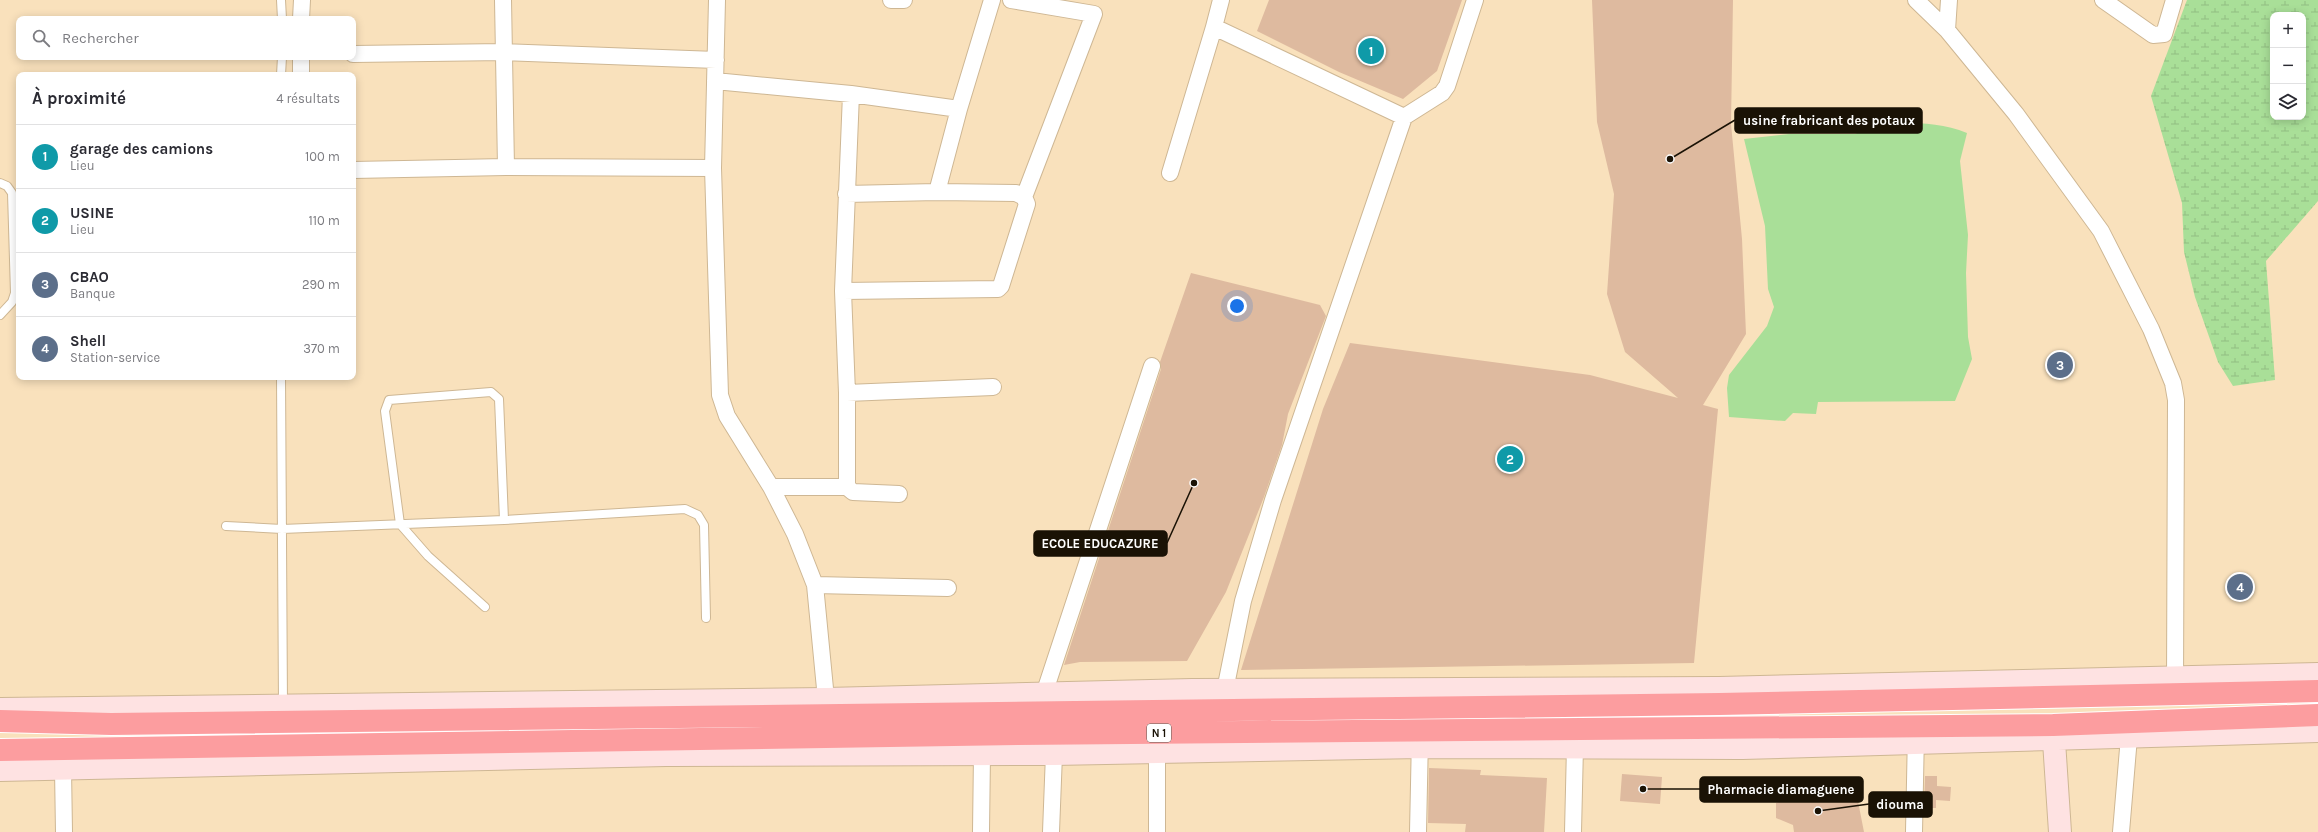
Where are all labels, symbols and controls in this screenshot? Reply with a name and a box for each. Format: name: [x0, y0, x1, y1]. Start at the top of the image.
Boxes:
map controls: [2270, 12, 2306, 120]
button: +: [2270, 12, 2306, 48]
search box: [16, 16, 356, 60]
icon: search: [30, 27, 52, 49]
text: Rechercher: [62, 29, 139, 47]
pin: 1: [1358, 36, 1384, 66]
button: −: [2270, 48, 2306, 84]
button: layers: [2270, 84, 2306, 120]
text: À proximité: [32, 88, 126, 108]
text: 4 résultats: [276, 91, 340, 106]
callout: usine frabricant des potaux: [1735, 108, 1922, 133]
text: usine frabricant des potaux: [1743, 113, 1915, 128]
text: garage des camions: [70, 140, 213, 158]
text: 1: [43, 149, 47, 164]
text: 100 m: [305, 149, 340, 164]
text: Lieu: [70, 158, 95, 173]
text: USINE: [70, 204, 114, 222]
text: 2: [41, 213, 49, 228]
text: 110 m: [308, 213, 340, 228]
text: Lieu: [70, 222, 95, 237]
text: CBAO: [70, 268, 109, 286]
text: 3: [41, 277, 49, 292]
text: 290 m: [302, 277, 340, 292]
text: Banque: [70, 286, 115, 301]
your location: [1227, 296, 1247, 316]
text: Shell: [70, 332, 106, 350]
text: 4: [41, 341, 49, 356]
text: 370 m: [303, 341, 340, 356]
text: Station-service: [70, 350, 160, 365]
pin: 3: [2047, 350, 2073, 380]
pin: 2: [1497, 444, 1523, 474]
callout: ECOLE EDUCAZURE: [1034, 531, 1167, 556]
text: ECOLE EDUCAZURE: [1041, 536, 1159, 551]
pin: 4: [2227, 572, 2253, 602]
road number: N 1: [1147, 724, 1171, 742]
callout: Pharmacie diamaguene: [1700, 777, 1863, 802]
text: Pharmacie diamaguene: [1707, 782, 1855, 797]
callout: diouma: [1869, 792, 1932, 817]
text: diouma: [1876, 797, 1924, 812]

